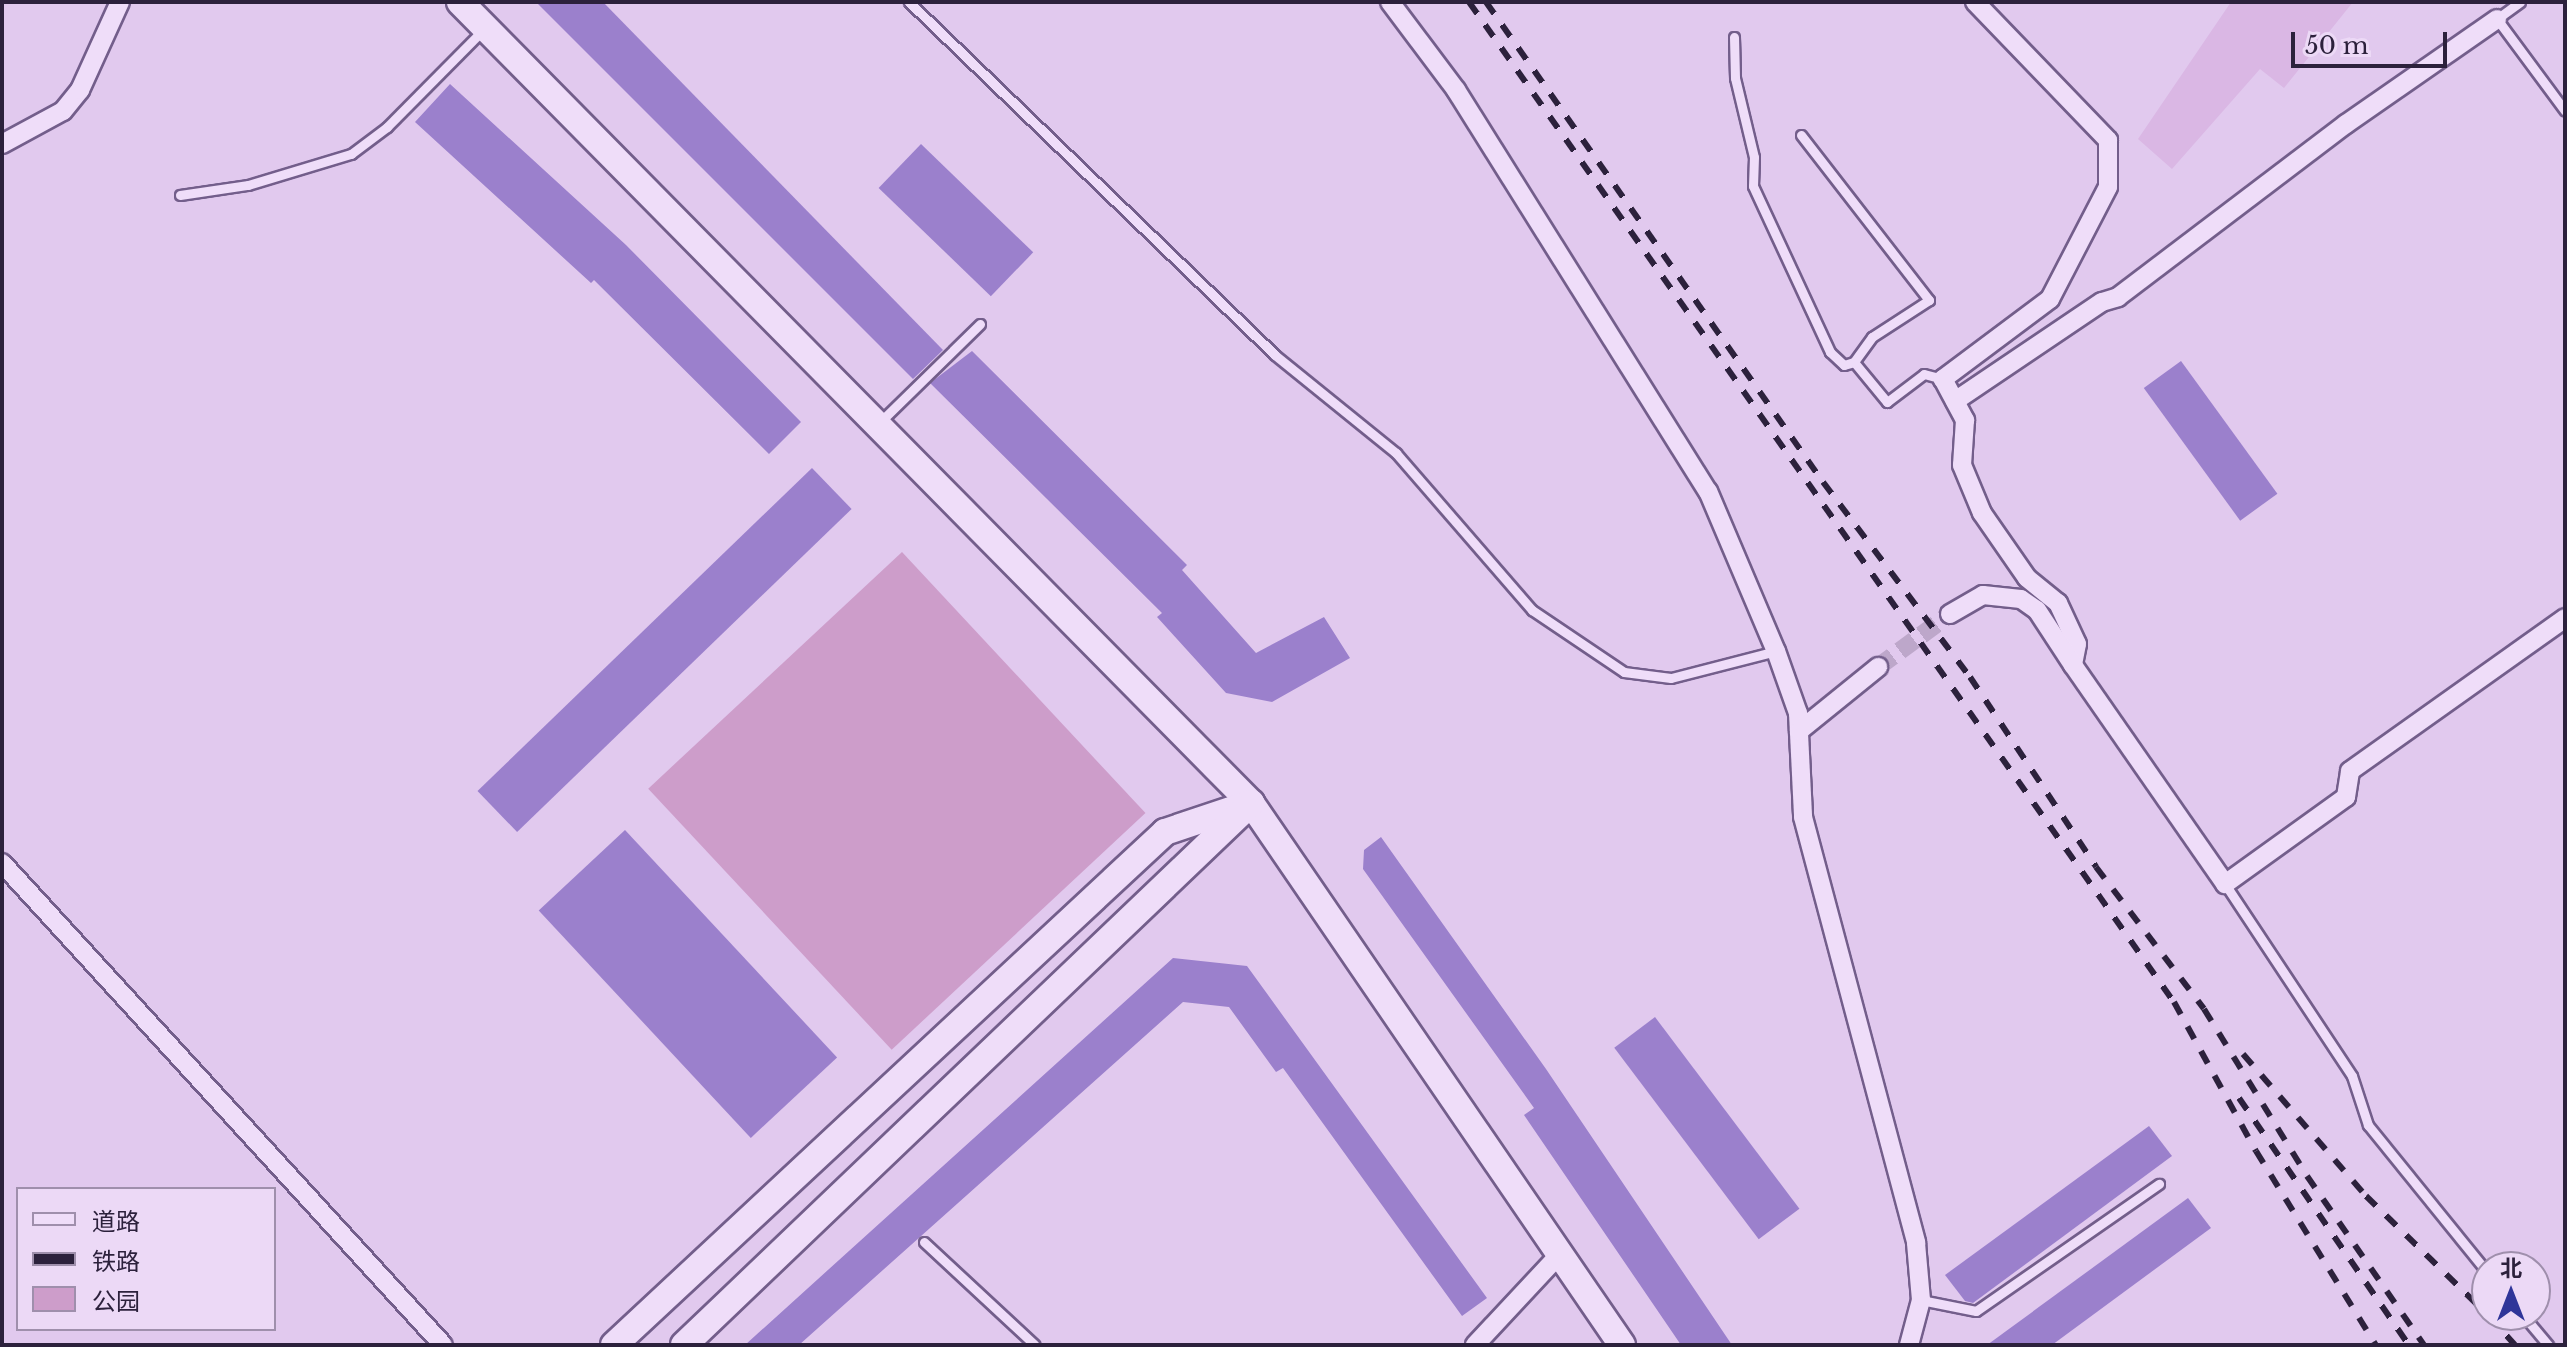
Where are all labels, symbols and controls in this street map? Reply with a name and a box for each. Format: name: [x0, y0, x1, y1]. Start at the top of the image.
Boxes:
scale bar: [2295, 16, 2451, 66]
text: 50 m: [2305, 31, 2368, 60]
legend: [16, 1187, 276, 1331]
text: 道路: [92, 1207, 140, 1236]
text: 铁路: [92, 1247, 140, 1276]
north arrow: [2471, 1251, 2551, 1331]
text: 北: [2500, 1255, 2522, 1282]
text: 公园: [92, 1287, 140, 1316]

